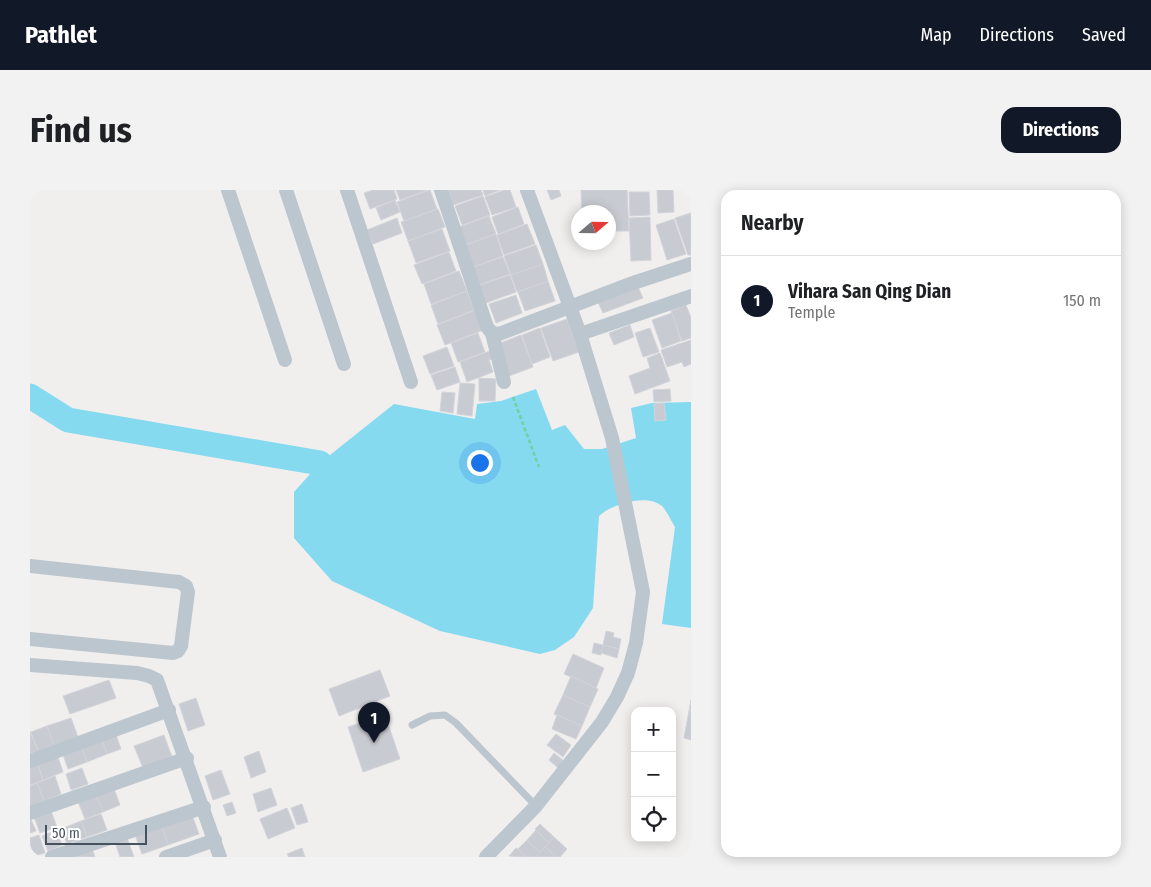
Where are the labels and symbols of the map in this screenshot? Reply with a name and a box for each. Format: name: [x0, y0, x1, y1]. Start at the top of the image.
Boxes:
north arrow: [571, 205, 616, 250]
your location: [467, 450, 493, 476]
pin: 1: [358, 702, 390, 743]
scale bar: [45, 822, 148, 845]

